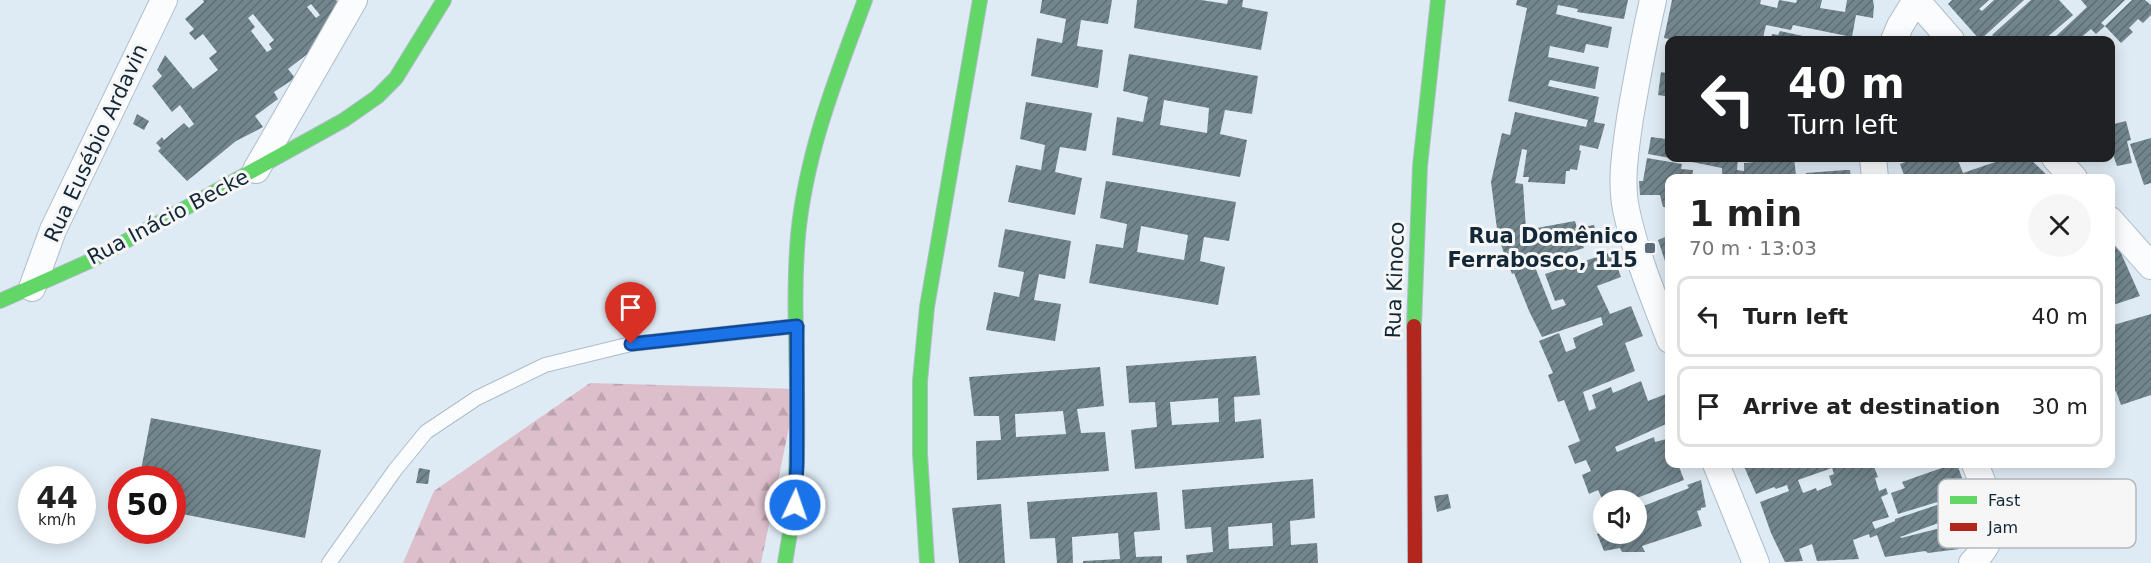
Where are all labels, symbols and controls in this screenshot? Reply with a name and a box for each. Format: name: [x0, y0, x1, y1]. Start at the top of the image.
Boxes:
street label: Rua Eusébio Ardavin: [39, 40, 153, 246]
text: 40 m: [1788, 59, 1905, 108]
icon: left: [1689, 60, 1767, 138]
text: Turn left: [1788, 109, 1898, 140]
street label: Rua Inácio Becke: [83, 164, 253, 270]
text: 1 min: [1689, 193, 1802, 234]
button: close: [2028, 194, 2091, 257]
street label: Rua Kinoco: [1381, 221, 1409, 339]
place label: Rua Domênico Ferrabosco, 115: [1447, 224, 1638, 272]
text: 70 m · 13:03: [1689, 236, 1817, 260]
marker: Rua Domênico Ferrabosco, 115: [1643, 241, 1657, 255]
pin: [605, 282, 656, 344]
icon: arrive: [614, 291, 647, 324]
icon: left: [1692, 300, 1725, 333]
text: Turn left: [1743, 304, 1848, 329]
text: 40 m: [2032, 304, 2088, 329]
icon: arrive: [1692, 390, 1725, 423]
text: Arrive at destination: [1743, 394, 2000, 419]
text: 30 m: [2032, 394, 2088, 419]
speed limit sign: 50: [108, 466, 186, 544]
position arrow: [763, 473, 827, 537]
legend: [1938, 479, 2136, 548]
text: 44: [36, 480, 78, 515]
map controls: [1593, 490, 1647, 544]
button: sound: [1593, 490, 1647, 544]
text: Fast: [1988, 491, 2020, 510]
text: km/h: [38, 511, 76, 529]
text: Jam: [1987, 518, 2018, 537]

